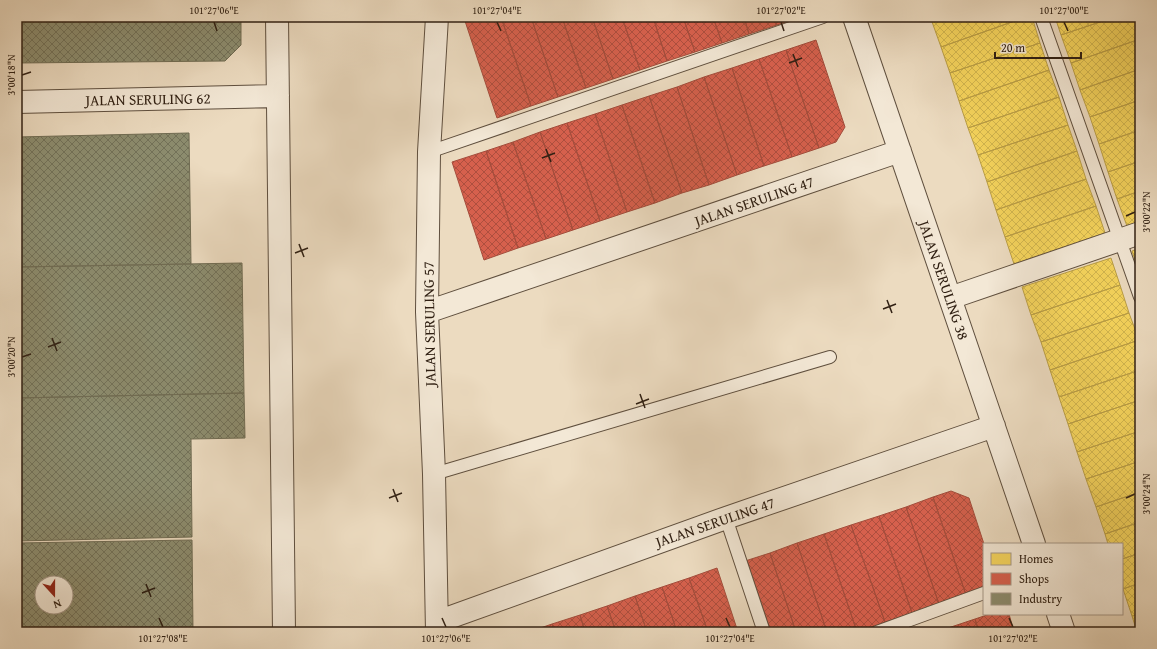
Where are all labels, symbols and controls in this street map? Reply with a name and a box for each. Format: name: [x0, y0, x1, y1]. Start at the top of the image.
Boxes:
text: 101°27'06"E: [189, 3, 239, 18]
text: 101°27'04"E: [472, 3, 522, 18]
text: 101°27'02"E: [756, 3, 806, 18]
text: 101°27'00"E: [1039, 3, 1089, 18]
scale bar: [995, 34, 1081, 60]
text: 20 m: [1001, 39, 1025, 56]
text: 3°00'18"N: [4, 54, 19, 96]
street label: JALAN SERULING 62: [83, 87, 211, 111]
street label: JALAN SERULING 47: [690, 171, 817, 232]
text: 3°00'22"N: [1139, 191, 1154, 233]
street label: JALAN SERULING 38: [913, 216, 974, 343]
street label: JALAN SERULING 57: [417, 261, 441, 389]
text: 3°00'20"N: [4, 336, 19, 378]
text: 3°00'24"N: [1139, 473, 1154, 515]
street label: JALAN SERULING 47: [651, 492, 778, 553]
legend: [983, 543, 1123, 615]
text: Homes: [1019, 550, 1054, 567]
text: Shops: [1019, 570, 1049, 587]
north arrow: [34, 575, 74, 615]
text: Industry: [1019, 590, 1062, 607]
text: N: [51, 596, 64, 613]
text: 101°27'08"E: [138, 631, 188, 646]
text: 101°27'06"E: [421, 631, 471, 646]
text: 101°27'04"E: [705, 631, 755, 646]
text: 101°27'02"E: [988, 631, 1038, 646]

